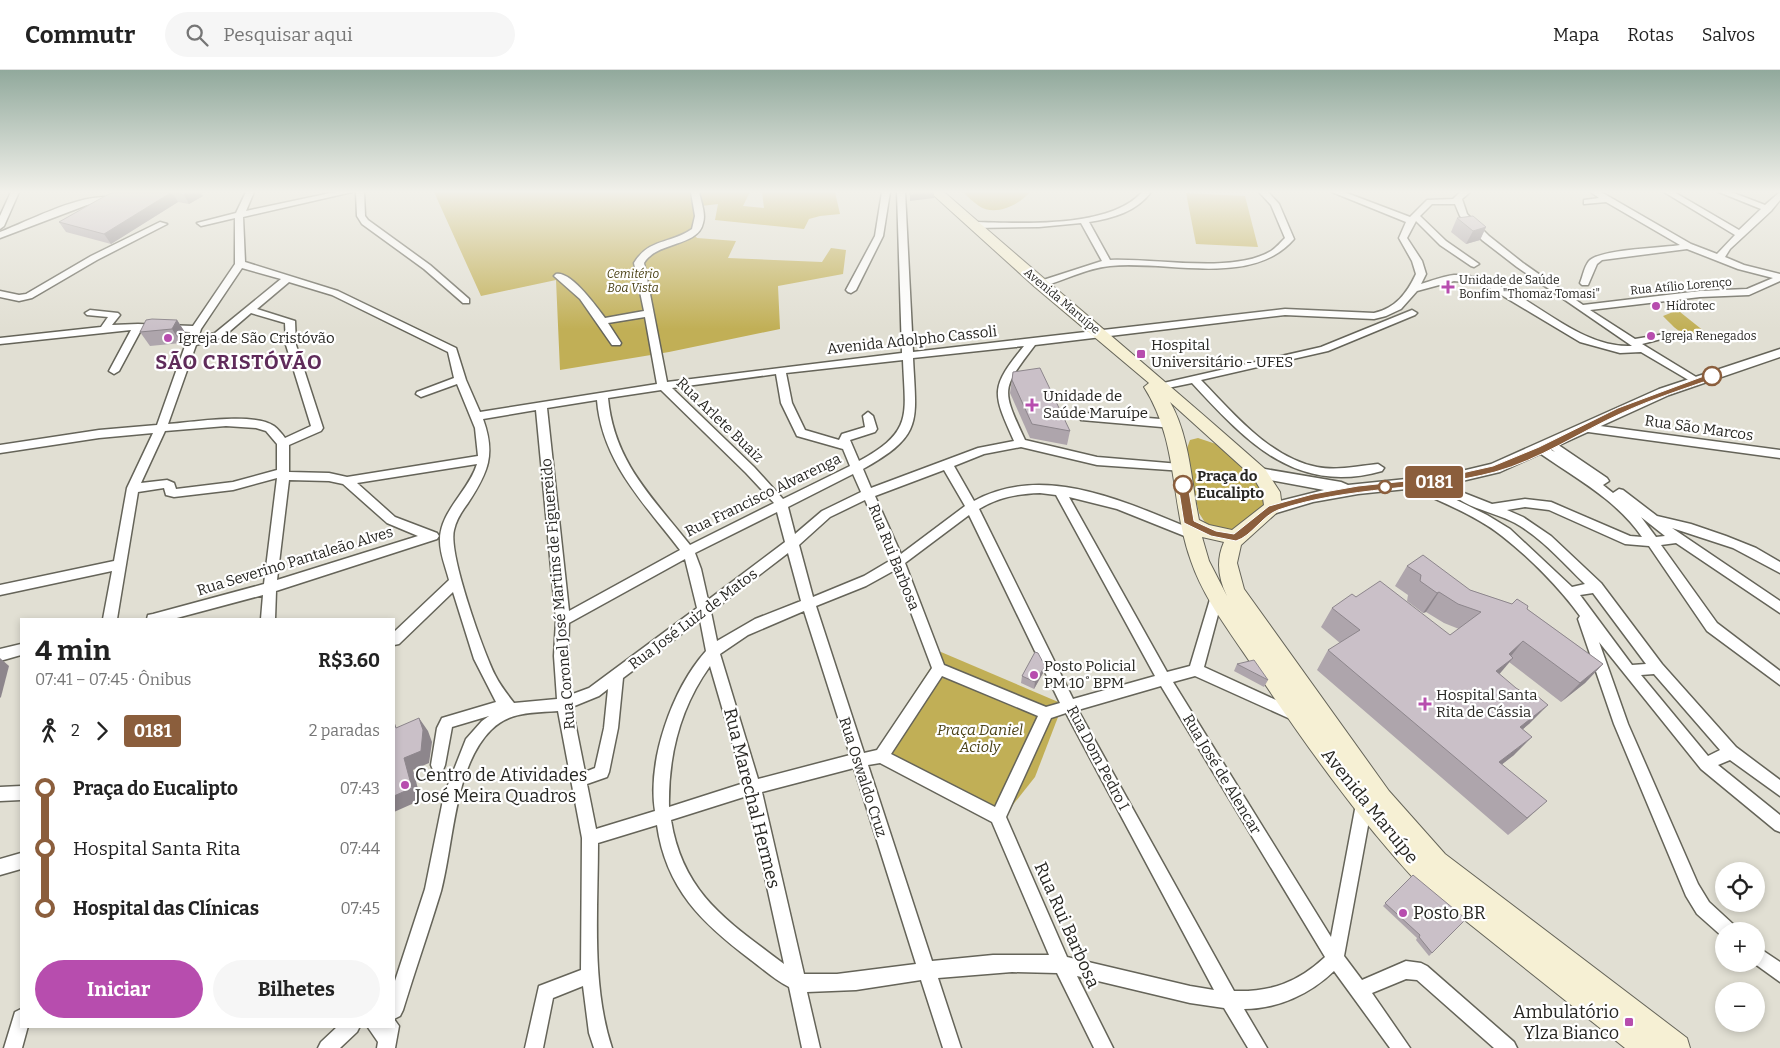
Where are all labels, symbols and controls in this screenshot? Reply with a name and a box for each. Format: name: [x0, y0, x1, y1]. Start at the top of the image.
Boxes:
search box: [165, 12, 515, 57]
text: Commutr: [25, 21, 135, 49]
icon: search: [183, 21, 211, 49]
text: Pesquisar aqui: [223, 23, 353, 46]
text: Mapa: [1553, 24, 1599, 46]
text: Rotas: [1627, 24, 1674, 46]
text: Salvos: [1702, 24, 1755, 46]
street label: Avenida Maruípe: [1021, 265, 1103, 337]
park label: Cemitério Boa Vista: [607, 267, 660, 295]
place label: Unidade de Saúde Bonfim "Thomaz Tomasi": [1459, 273, 1600, 301]
street label: Rua Atílio Lorenço: [1630, 275, 1733, 297]
marker: Unidade de Saúde Bonfim "Thomaz Tomasi": [1441, 280, 1455, 294]
place label: Hidrotec: [1666, 299, 1715, 313]
marker: Hidrotec: [1650, 300, 1662, 312]
street label: Avenida Adolpho Cassoli: [826, 322, 998, 358]
place label: Igreja de São Cristóvão: [178, 329, 335, 347]
place label: Igreja Renegados: [1661, 329, 1757, 343]
marker: Igreja Renegados: [1645, 330, 1657, 342]
marker: Igreja de São Cristóvão: [162, 332, 174, 344]
place label: Hospital Universitário - UFES: [1151, 336, 1293, 371]
marker: Hospital Universitário - UFES: [1135, 348, 1147, 360]
district label: SÃO CRISTÓVÃO: [155, 350, 323, 374]
unlabelled marker: [1702, 366, 1722, 386]
street label: Rua Arlete Buaiz: [673, 374, 767, 466]
place label: Unidade de Saúde Maruípe: [1043, 387, 1148, 422]
marker: Unidade de Saúde Maruípe: [1025, 398, 1039, 412]
street label: Rua São Marcos: [1644, 411, 1754, 445]
street label: Rua Francisco Alvarenga: [682, 449, 844, 541]
street label: Rua Coronel José Martins de Figuereido: [537, 458, 579, 730]
line badge: 0181: [1399, 466, 1469, 498]
place label: Praça do Eucalipto: [1197, 467, 1265, 502]
text: 0181: [1415, 471, 1453, 493]
marker: Praça do Eucalipto: [1173, 475, 1193, 495]
unlabelled marker: [1378, 480, 1392, 494]
street label: Rua Rui Barbosa: [864, 501, 924, 613]
street label: Rua Severino Pantaleão Alves: [195, 523, 395, 599]
street label: Rua José Luiz de Matos: [625, 565, 761, 673]
text: 4 min: [35, 634, 111, 667]
text: R$3.60: [318, 649, 380, 672]
place label: Posto Policial PM 10˚ BPM: [1044, 657, 1136, 692]
marker: Posto Policial PM 10˚ BPM: [1028, 669, 1040, 681]
text: 07:41 – 07:45 · Ônibus: [35, 670, 192, 689]
place label: Hospital Santa Rita de Cássia: [1436, 686, 1538, 721]
marker: Hospital Santa Rita de Cássia: [1418, 697, 1432, 711]
street label: Rua Dom Pedro I: [1063, 703, 1133, 813]
street label: Rua Marechal Hermes: [719, 706, 785, 890]
street label: Rua José de Alencar: [1179, 711, 1265, 838]
street label: Rua Oswaldo Cruz: [835, 715, 891, 839]
icon: walk: [35, 717, 63, 745]
icon: forward: [88, 717, 116, 745]
text: 0181: [134, 720, 171, 742]
text: 2: [71, 721, 80, 740]
text: 2 paradas: [309, 721, 380, 740]
park label: Praça Daniel Acioly: [937, 721, 1023, 756]
street label: Avenida Maruípe: [1317, 744, 1423, 868]
place label: Centro de Atividades José Meira Quadros: [414, 764, 587, 807]
text: Praça do Eucalipto: [73, 777, 238, 800]
text: 07:43: [340, 779, 380, 798]
marker: Centro de Atividades José Meira Quadros: [399, 779, 411, 791]
text: Hospital Santa Rita: [73, 837, 240, 860]
text: 07:44: [340, 839, 380, 858]
street label: Rua Rui Barbosa: [1029, 859, 1105, 992]
map controls: [1715, 862, 1765, 1032]
button: locate: [1715, 862, 1765, 912]
text: Hospital das Clínicas: [73, 897, 259, 920]
text: 07:45: [340, 899, 380, 918]
place label: Posto BR: [1413, 902, 1486, 924]
marker: Posto BR: [1397, 907, 1409, 919]
button: +: [1715, 922, 1765, 972]
button: Iniciar: [35, 960, 203, 1018]
button: Bilhetes: [213, 960, 380, 1018]
button: −: [1715, 982, 1765, 1032]
place label: Ambulatório Ylza Bianco: [1513, 1001, 1619, 1044]
marker: Ambulatório Ylza Bianco: [1623, 1016, 1635, 1028]

